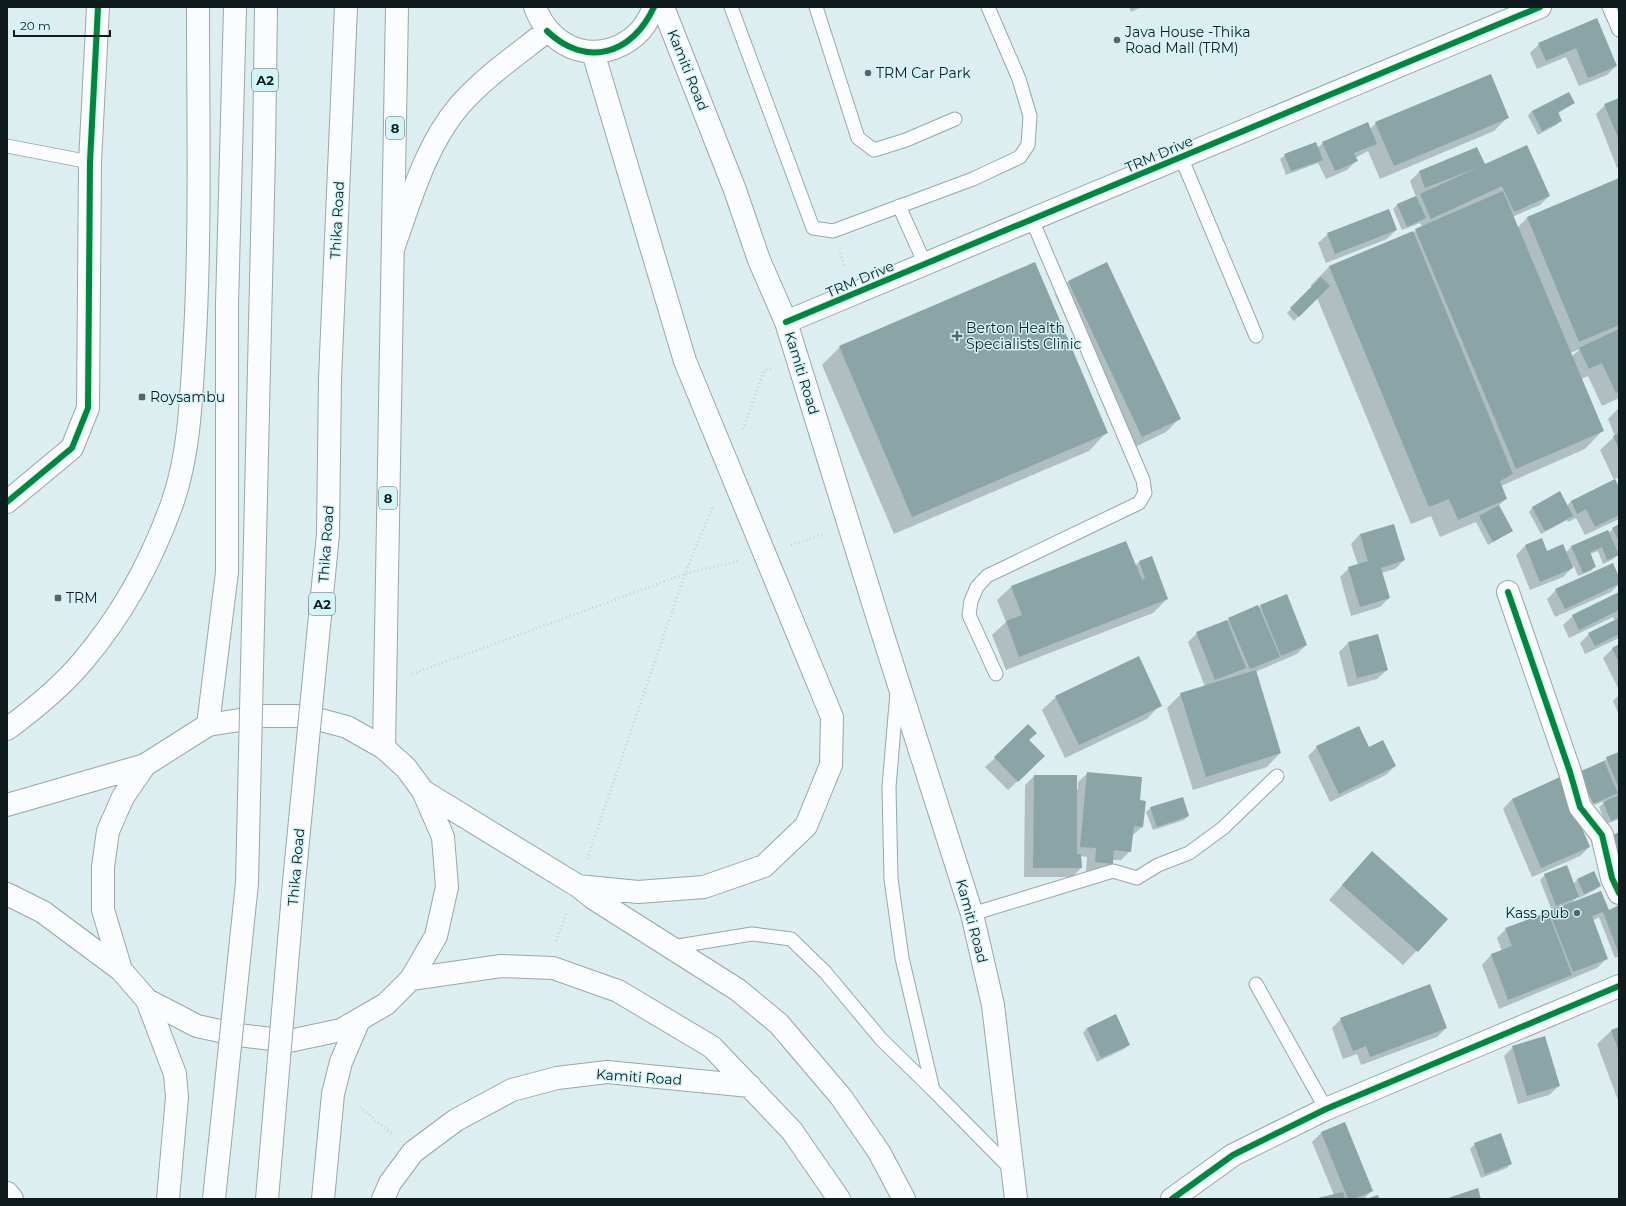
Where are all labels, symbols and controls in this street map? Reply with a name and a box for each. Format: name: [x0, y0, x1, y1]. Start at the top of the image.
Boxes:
scale bar: [14, 12, 110, 38]
text: 20 m: [20, 18, 51, 33]
place label: Java House -Thika Road Mall (TRM): [1124, 23, 1251, 57]
street label: Kamiti Road: [664, 27, 712, 113]
marker: Java House -Thika Road Mall (TRM): [1112, 35, 1122, 45]
place label: TRM Car Park: [876, 64, 971, 82]
marker: TRM Car Park: [863, 68, 873, 78]
road number: A2: [252, 69, 278, 91]
road number: 8: [386, 117, 404, 139]
street label: TRM Drive: [1122, 132, 1196, 176]
street label: Thika Road: [326, 181, 348, 259]
street label: TRM Drive: [823, 257, 897, 301]
place label: Berton Health Specialists Clinic: [966, 319, 1082, 353]
street label: Kamiti Road: [781, 329, 823, 417]
marker: Berton Health Specialists Clinic: [951, 330, 963, 342]
place label: Roysambu: [150, 388, 225, 406]
marker: Roysambu: [137, 392, 147, 402]
road number: 8: [379, 487, 397, 509]
street label: Thika Road: [314, 504, 338, 584]
place label: TRM: [66, 589, 98, 607]
marker: TRM: [53, 593, 63, 603]
road number: A2: [309, 593, 335, 615]
street label: Thika Road: [284, 827, 308, 907]
street label: Kamiti Road: [952, 877, 992, 965]
place label: Kass pub: [1505, 904, 1569, 922]
marker: Kass pub: [1572, 908, 1582, 918]
street label: Kamiti Road: [595, 1065, 683, 1089]

